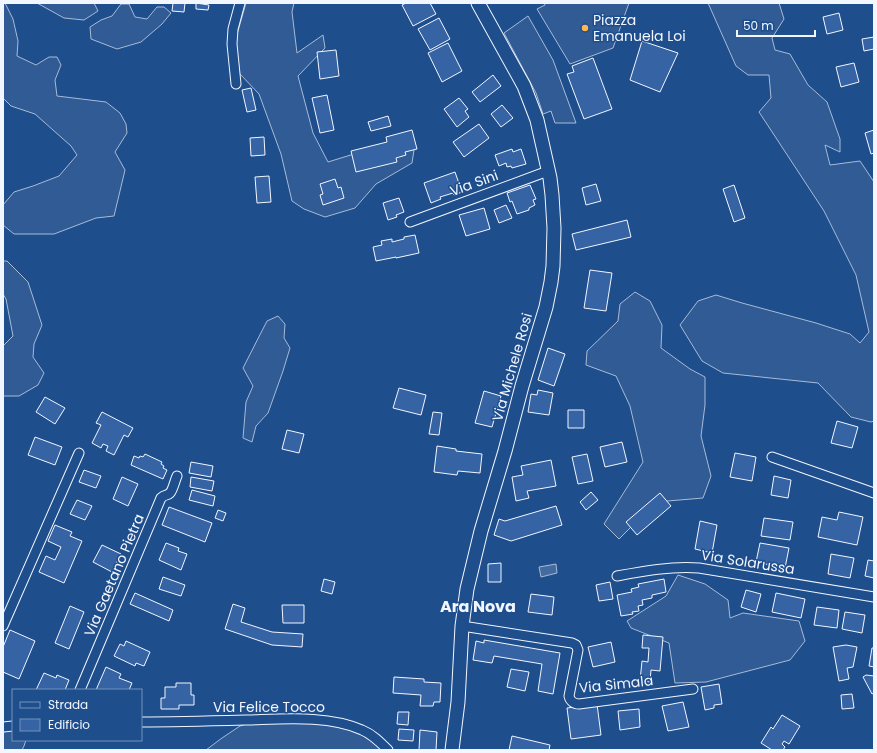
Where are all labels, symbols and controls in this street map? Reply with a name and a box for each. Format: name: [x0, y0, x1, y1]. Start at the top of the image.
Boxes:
place label: Piazza Emanuela Loi: [593, 10, 686, 46]
scale bar: [737, 12, 815, 38]
text: 50 m: [743, 17, 774, 34]
marker: Piazza Emanuela Loi: [580, 23, 590, 33]
street label: Via Sini: [447, 165, 501, 201]
street label: Via Michele Rosi: [487, 310, 537, 424]
street label: Via Gaetano Pietra: [79, 511, 149, 639]
street label: Via Solarussa: [700, 545, 796, 579]
district label: Ara Nova: [440, 595, 516, 618]
street label: Via Simala: [578, 670, 654, 698]
legend: [12, 689, 142, 741]
text: Strada: [48, 696, 88, 713]
street label: Via Felice Tocco: [213, 697, 325, 717]
text: Edificio: [48, 716, 90, 733]

